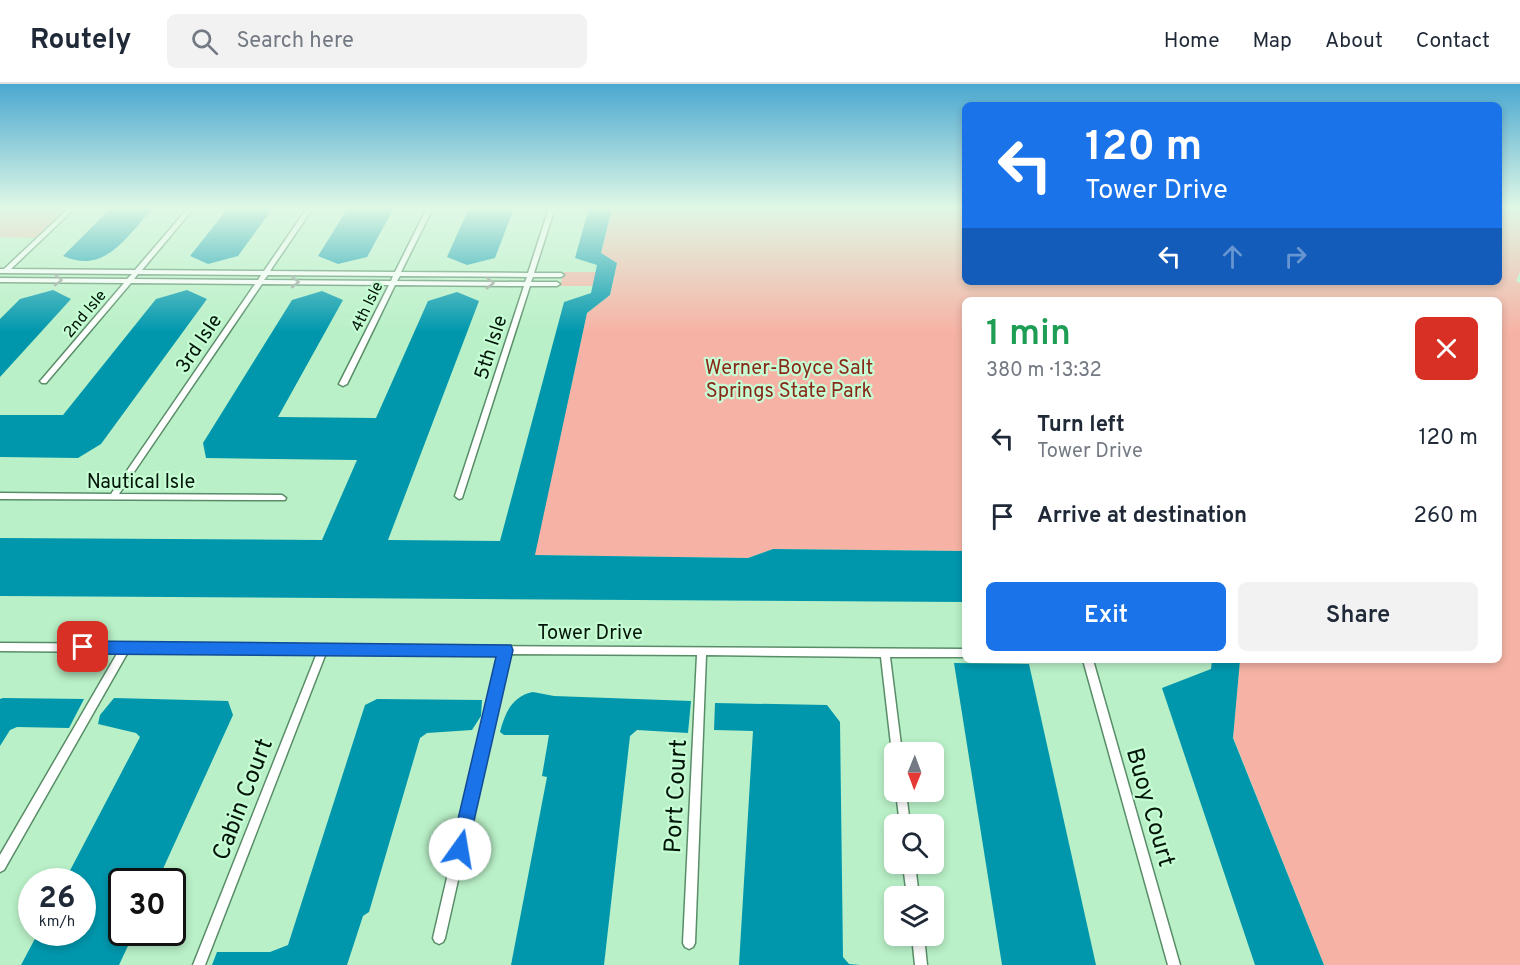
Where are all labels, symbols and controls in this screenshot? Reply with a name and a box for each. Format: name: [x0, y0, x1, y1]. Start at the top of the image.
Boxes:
search box: [167, 14, 587, 68]
text: Routely: [30, 23, 131, 59]
icon: search: [188, 25, 221, 58]
text: Search here: [236, 28, 354, 55]
text: Home: [1164, 28, 1220, 55]
text: Map: [1253, 28, 1292, 55]
text: About: [1325, 28, 1383, 55]
text: Contact: [1416, 28, 1490, 55]
text: 120 m: [1085, 122, 1202, 175]
icon: left: [986, 126, 1064, 204]
text: Tower Drive: [1085, 174, 1228, 208]
icon: left: [1153, 240, 1186, 273]
icon: ahead: [1216, 240, 1249, 273]
icon: right: [1279, 240, 1312, 273]
one-way arrow: [54, 274, 63, 286]
one-way arrow: [291, 276, 300, 288]
one-way arrow: [486, 277, 495, 289]
street label: 4th Isle: [347, 279, 388, 335]
street label: 2nd Isle: [60, 286, 111, 342]
street label: 3rd Isle: [170, 310, 229, 379]
street label: 5th Isle: [469, 312, 514, 383]
text: 1 min: [986, 312, 1071, 358]
button: close: [1415, 317, 1478, 380]
park label: Werner-Boyce Salt Springs State Park: [705, 356, 873, 405]
text: 380 m · 13:32: [986, 358, 1102, 384]
text: Turn left: [1037, 412, 1125, 439]
icon: left: [986, 422, 1019, 455]
text: 120 m: [1418, 425, 1478, 452]
text: Tower Drive: [1037, 439, 1143, 465]
street label: Nautical Isle: [87, 470, 195, 496]
icon: arrive: [986, 500, 1019, 533]
text: Arrive at destination: [1037, 503, 1247, 530]
text: 260 m: [1413, 503, 1478, 530]
button: Exit: [986, 582, 1226, 651]
button: Share: [1238, 582, 1478, 651]
pin: [57, 621, 108, 672]
street label: Tower Drive: [537, 621, 643, 647]
icon: arrive: [66, 630, 99, 663]
street label: Cabin Court: [207, 734, 281, 865]
street label: Port Court: [659, 738, 695, 854]
north arrow: [884, 742, 944, 802]
map controls: [884, 742, 944, 946]
street label: Buoy Court: [1118, 745, 1180, 870]
button: search: [884, 814, 944, 874]
position arrow: [428, 817, 492, 881]
speed limit sign: 30: [108, 868, 186, 946]
text: 26: [39, 881, 75, 918]
button: layers: [884, 886, 944, 946]
text: km/h: [39, 913, 75, 932]

